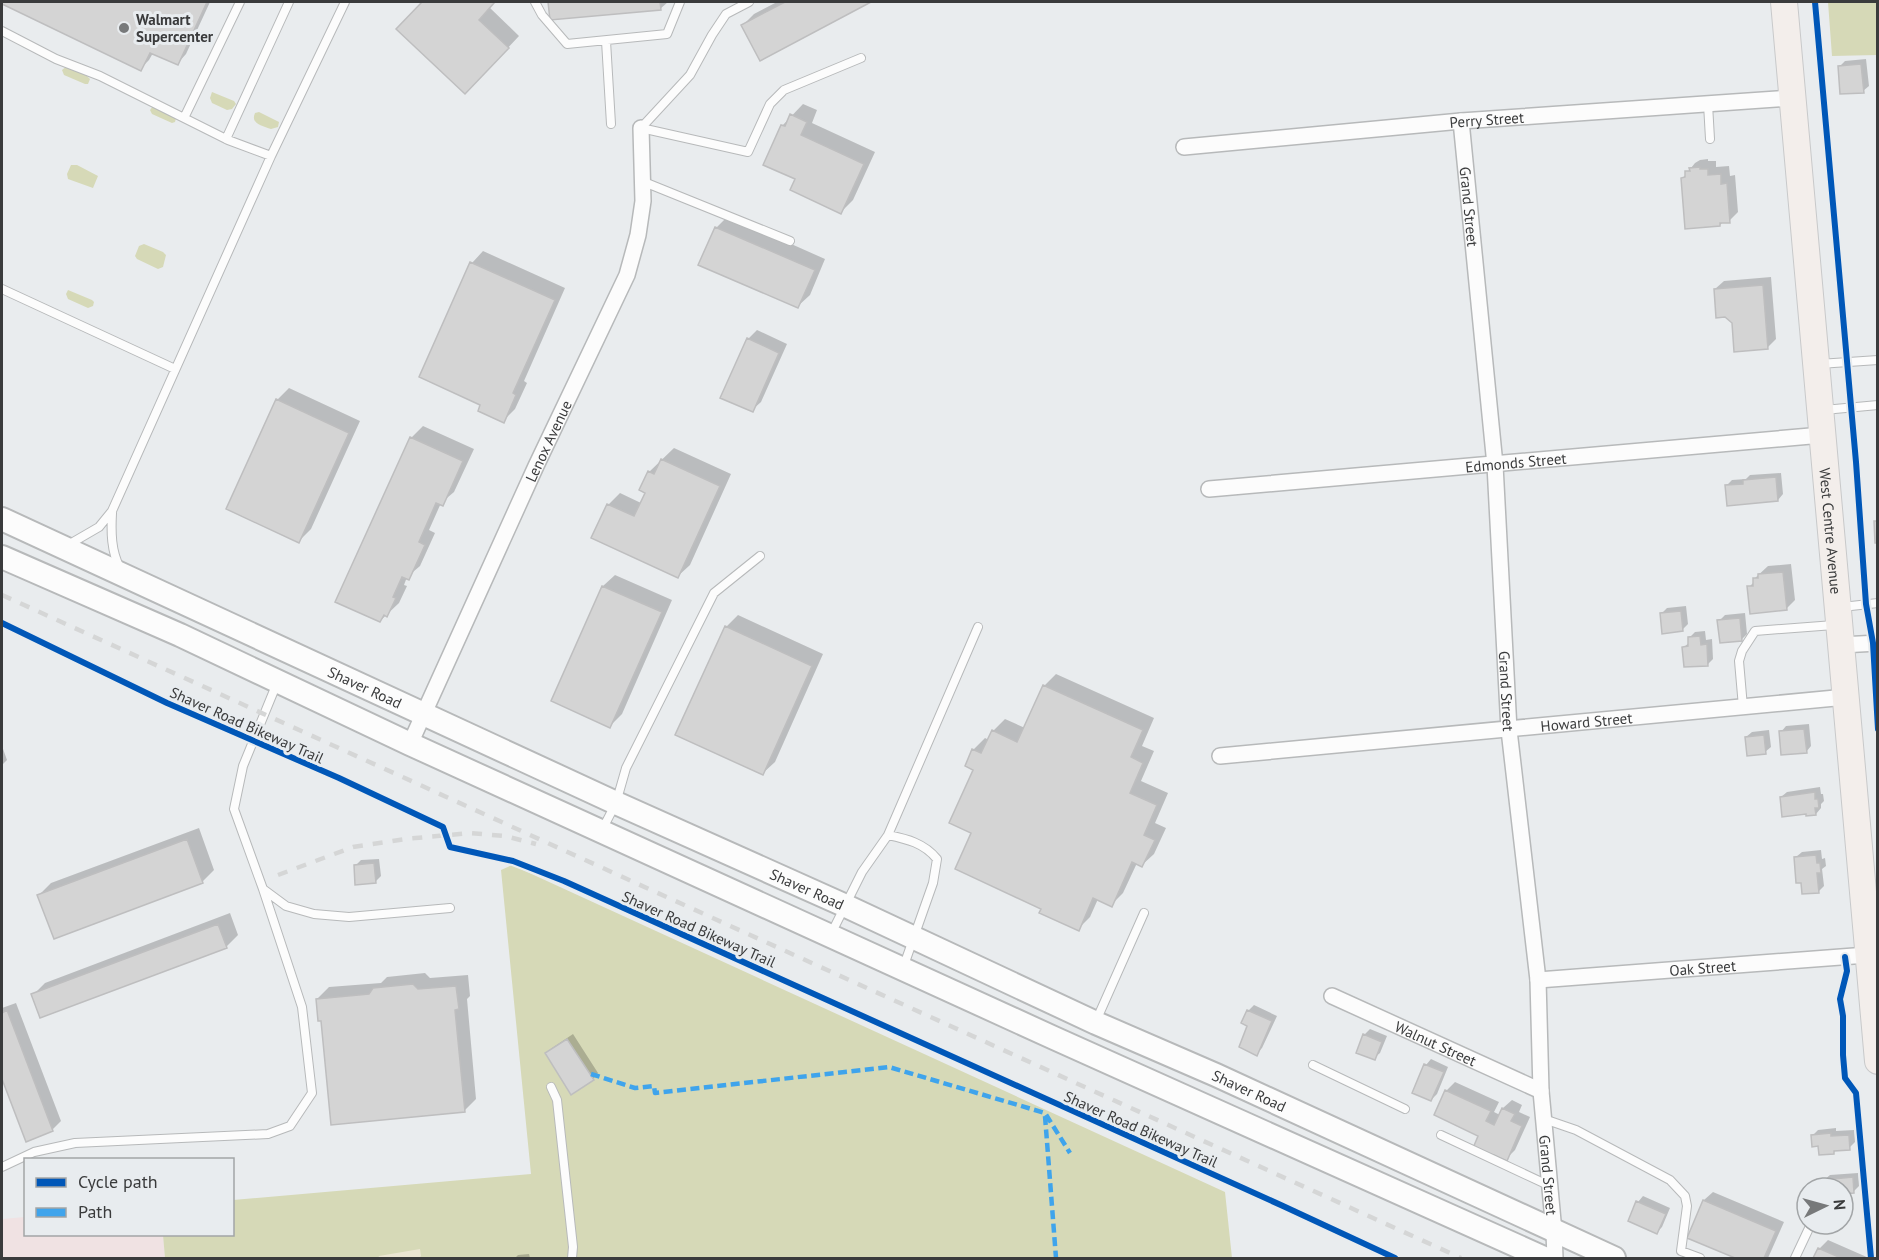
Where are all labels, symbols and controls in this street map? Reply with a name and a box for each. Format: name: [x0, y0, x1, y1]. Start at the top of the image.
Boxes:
place label: Walmart Supercenter: [136, 10, 214, 46]
marker: Walmart Supercenter: [117, 21, 131, 35]
street label: Perry Street: [1449, 107, 1525, 132]
street label: Grand Street: [1456, 166, 1483, 248]
street label: Lenox Avenue: [521, 397, 575, 485]
street label: Edmonds Street: [1464, 448, 1567, 476]
street label: West Centre Avenue: [1816, 467, 1846, 595]
street label: Grand Street: [1495, 650, 1519, 732]
street label: Shaver Road: [325, 662, 405, 712]
street label: Shaver Road Bikeway Trail: [167, 682, 328, 768]
street label: Howard Street: [1540, 708, 1633, 735]
street label: Shaver Road: [767, 864, 847, 913]
street label: Shaver Road Bikeway Trail: [619, 886, 780, 972]
street label: Oak Street: [1668, 955, 1737, 980]
street label: Walnut Street: [1392, 1016, 1480, 1070]
street label: Shaver Road: [1209, 1065, 1289, 1116]
street label: Shaver Road Bikeway Trail: [1061, 1086, 1222, 1172]
street label: Grand Street: [1536, 1134, 1562, 1216]
legend: [24, 1158, 234, 1236]
text: Cycle path: [78, 1170, 158, 1193]
north arrow: [1795, 1176, 1855, 1236]
text: N: [1830, 1199, 1850, 1211]
text: Path: [78, 1200, 112, 1223]

